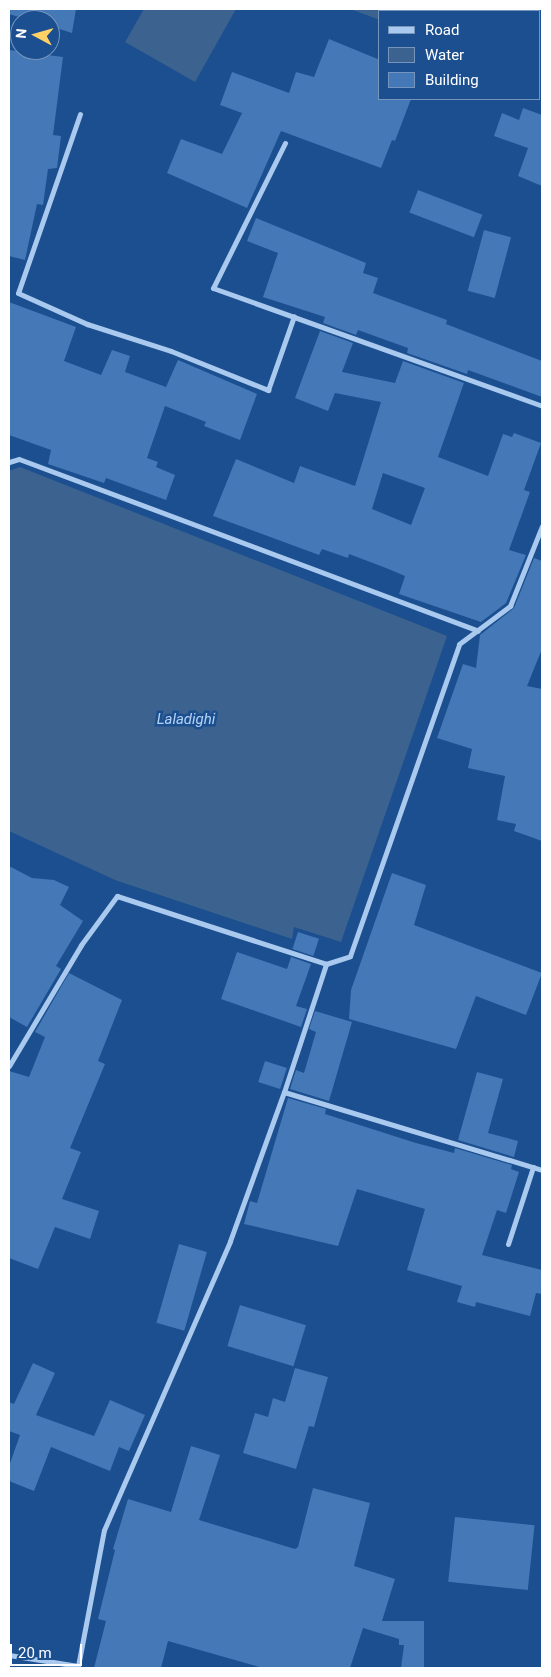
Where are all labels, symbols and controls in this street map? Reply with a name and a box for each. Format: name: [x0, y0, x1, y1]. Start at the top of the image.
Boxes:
north arrow: [10, 10, 60, 60]
legend: [378, 10, 541, 100]
text: Road: [425, 21, 459, 39]
text: N: [13, 28, 30, 39]
text: Water: [425, 46, 464, 64]
text: Building: [425, 71, 479, 89]
water label: Laladighi: [157, 711, 215, 729]
scale bar: [12, 1634, 85, 1666]
text: 20 m: [18, 1644, 52, 1662]

